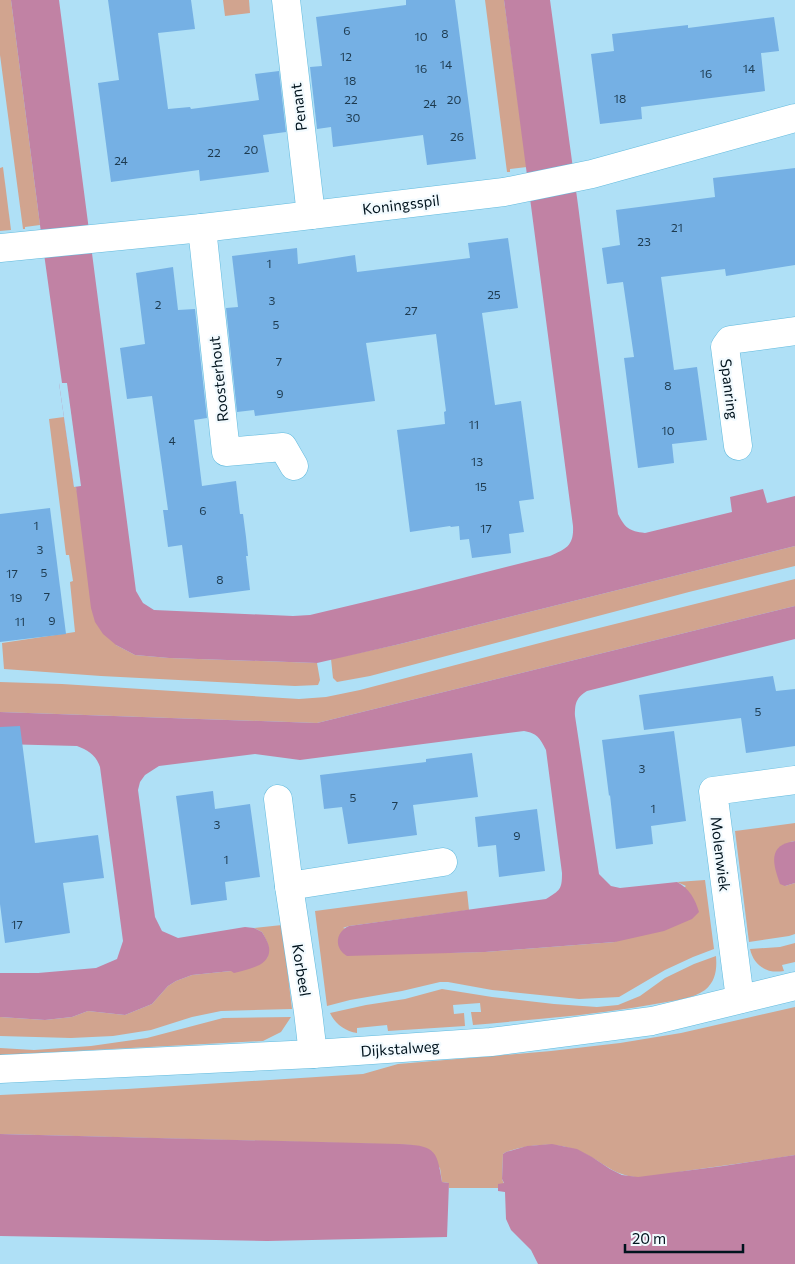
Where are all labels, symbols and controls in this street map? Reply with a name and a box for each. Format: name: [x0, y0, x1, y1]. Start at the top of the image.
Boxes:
house number: 6: [343, 23, 351, 37]
house number: 8: [441, 26, 449, 40]
house number: 10: [415, 29, 428, 43]
house number: 12: [340, 49, 352, 63]
house number: 14: [440, 57, 452, 71]
house number: 16: [415, 61, 427, 75]
house number: 14: [743, 61, 755, 75]
house number: 16: [700, 66, 712, 80]
house number: 18: [344, 73, 356, 87]
street label: Penant: [286, 82, 310, 132]
house number: 18: [614, 91, 626, 105]
house number: 22: [344, 92, 358, 106]
house number: 20: [447, 92, 461, 106]
house number: 24: [423, 96, 437, 110]
house number: 30: [346, 110, 361, 124]
house number: 26: [450, 129, 464, 143]
house number: 20: [244, 142, 258, 156]
house number: 22: [207, 145, 221, 159]
house number: 24: [114, 153, 128, 167]
street label: Koningsspil: [361, 190, 441, 218]
house number: 21: [671, 220, 683, 234]
house number: 23: [637, 234, 651, 248]
house number: 1: [266, 256, 272, 270]
house number: 25: [487, 287, 501, 301]
house number: 3: [269, 293, 276, 307]
house number: 2: [155, 297, 162, 311]
house number: 27: [405, 303, 417, 317]
house number: 5: [273, 317, 280, 331]
street label: Roosterhout: [205, 335, 231, 423]
house number: 7: [276, 354, 282, 368]
street label: Spanring: [717, 358, 743, 420]
house number: 8: [664, 378, 672, 392]
house number: 9: [276, 386, 284, 400]
house number: 11: [469, 417, 479, 431]
house number: 10: [662, 423, 675, 437]
house number: 4: [168, 433, 176, 447]
house number: 13: [471, 454, 483, 468]
house number: 15: [475, 479, 487, 493]
house number: 6: [199, 503, 207, 517]
house number: 1: [33, 518, 39, 532]
house number: 17: [480, 521, 492, 535]
house number: 3: [37, 542, 44, 556]
house number: 5: [41, 565, 48, 579]
house number: 17: [6, 566, 18, 580]
house number: 8: [216, 572, 224, 586]
house number: 7: [44, 589, 50, 603]
house number: 19: [10, 590, 22, 604]
house number: 9: [48, 613, 56, 627]
house number: 11: [15, 614, 25, 628]
house number: 5: [755, 704, 762, 718]
house number: 3: [639, 761, 646, 775]
house number: 5: [350, 790, 357, 804]
house number: 7: [392, 798, 398, 812]
house number: 1: [650, 801, 656, 815]
street label: Molenwiek: [707, 816, 735, 892]
house number: 3: [214, 817, 221, 831]
house number: 9: [513, 828, 521, 842]
house number: 1: [223, 852, 229, 866]
house number: 17: [11, 917, 23, 931]
street label: Korbeel: [289, 942, 315, 998]
street label: Dijkstalweg: [360, 1036, 440, 1060]
scale bar: [625, 1222, 742, 1254]
text: 20 m: [632, 1229, 666, 1247]

